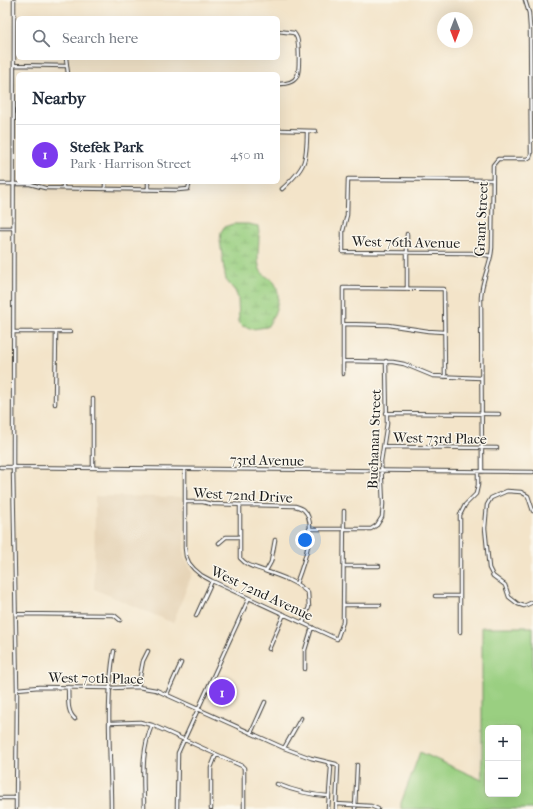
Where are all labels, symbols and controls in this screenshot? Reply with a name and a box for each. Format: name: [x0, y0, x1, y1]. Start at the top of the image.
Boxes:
north arrow: [437, 12, 473, 48]
search box: [16, 16, 280, 60]
icon: search: [30, 27, 52, 49]
text: Search here: [62, 29, 138, 47]
text: Nearby: [32, 88, 86, 108]
text: Stefek Park: [70, 138, 143, 156]
text: 1: [43, 147, 47, 162]
text: 450 m: [230, 147, 264, 162]
text: Park · Harrison Street: [70, 156, 191, 171]
street label: Grant Street: [471, 181, 492, 257]
street label: West 76th Avenue: [351, 233, 460, 252]
street label: Buchanan Street: [364, 389, 385, 489]
street label: West 73rd Place: [392, 429, 487, 448]
street label: 73rd Avenue: [230, 451, 304, 470]
street label: West 72nd Drive: [192, 484, 293, 507]
your location: [295, 530, 315, 550]
street label: West 72nd Avenue: [207, 562, 316, 625]
street label: West 70th Place: [47, 669, 144, 688]
pin: 1: [209, 677, 235, 707]
map controls: [485, 725, 521, 797]
button: +: [485, 725, 521, 761]
button: −: [485, 761, 521, 797]

